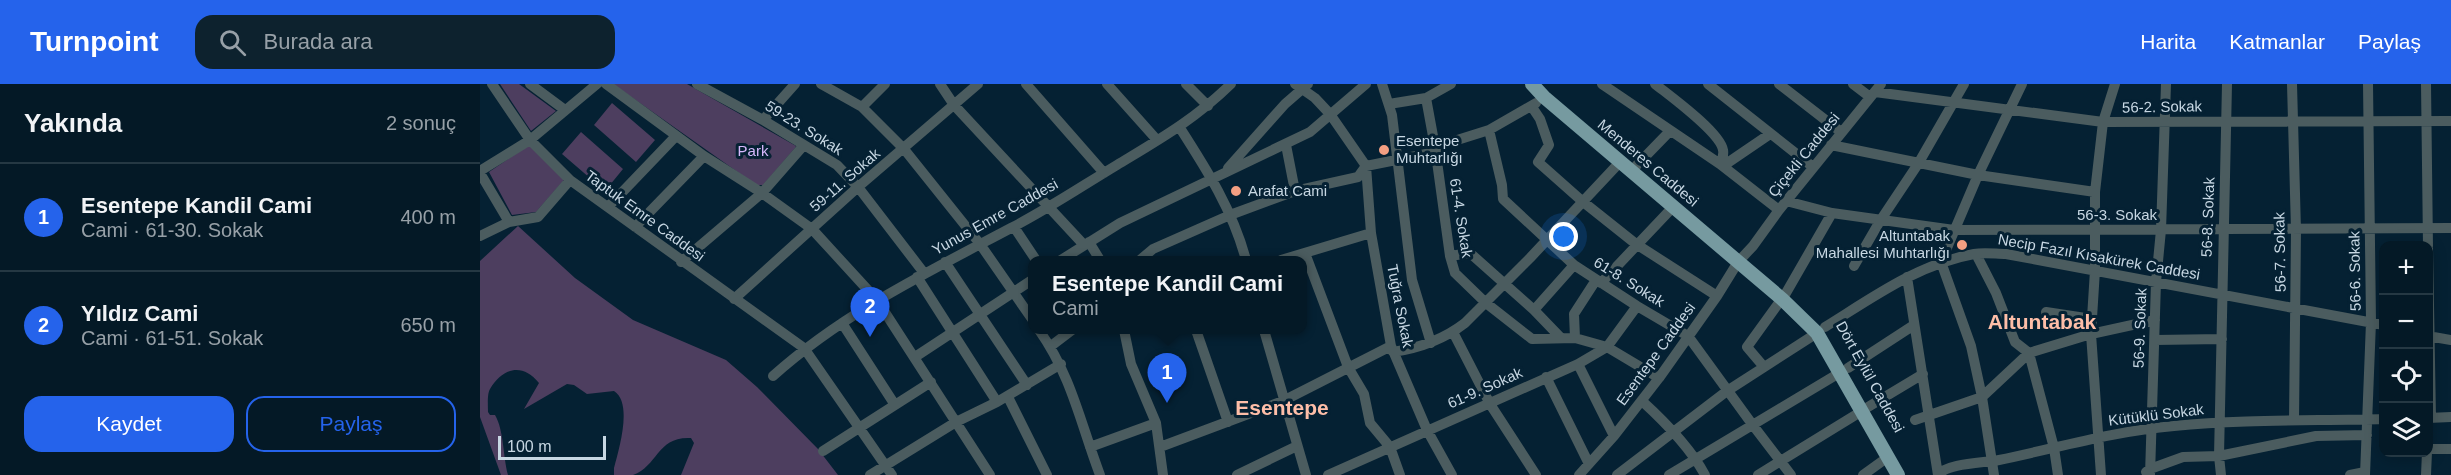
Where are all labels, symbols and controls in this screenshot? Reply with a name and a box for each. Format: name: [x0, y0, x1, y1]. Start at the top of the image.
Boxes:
search box: [195, 15, 615, 69]
text: Turnpoint: [30, 26, 159, 57]
icon: search: [216, 26, 249, 59]
text: Burada ara: [264, 29, 372, 54]
text: Harita: [2140, 30, 2196, 53]
text: Katmanlar: [2229, 30, 2325, 53]
text: Paylaş: [2358, 30, 2421, 53]
street label: 59-23. Sokak: [762, 97, 847, 158]
street label: 56-2. Sokak: [2122, 97, 2203, 116]
text: Yakında: [24, 108, 122, 138]
street label: Çiçekli Caddesi: [1764, 109, 1843, 200]
text: 2 sonuç: [386, 112, 456, 134]
street label: Menderes Caddesi: [1595, 116, 1702, 210]
place label: Esentepe Muhtarlığı: [1396, 132, 1463, 166]
park label: Park: [738, 142, 769, 159]
marker: Esentepe Muhtarlığı: [1377, 143, 1391, 157]
street label: 59-11. Sokak: [806, 144, 884, 215]
street label: Taptuk Emre Caddesi: [582, 167, 708, 265]
street label: Yunus Emre Caddesi: [929, 175, 1061, 258]
street label: 56-8. Sokak: [2198, 176, 2217, 257]
street label: 61-4. Sokak: [1447, 177, 1476, 259]
place label: Arafat Cami: [1248, 182, 1327, 199]
marker: Arafat Cami: [1229, 184, 1243, 198]
text: Esentepe Kandil Cami: [81, 193, 312, 218]
text: 1: [38, 206, 49, 228]
text: 400 m: [400, 206, 456, 228]
street label: 56-3. Sokak: [2077, 206, 2158, 223]
street label: 56-7. Sokak: [2270, 211, 2289, 292]
text: Cami · 61-30. Sokak: [81, 219, 263, 241]
your location: [1549, 222, 1578, 251]
place label: Altuntabak Mahallesi Muhtarlığı: [1816, 227, 1950, 261]
street label: Necip Fazıl Kısakürek Caddesi: [1997, 230, 2202, 283]
street label: 56-6. Sokak: [2345, 230, 2364, 311]
marker: Altuntabak Mahallesi Muhtarlığı: [1955, 238, 1969, 252]
map controls: [2379, 241, 2433, 457]
button: +: [2379, 241, 2433, 295]
street label: 61-8. Sokak: [1591, 253, 1668, 310]
popup: [1028, 256, 1307, 334]
street label: Tuğra Sokak: [1384, 263, 1417, 349]
text: Esentepe Kandil Cami: [1052, 271, 1283, 296]
street label: 56-9. Sokak: [2130, 287, 2149, 368]
pin: 2: [850, 288, 890, 337]
button: −: [2379, 295, 2433, 349]
text: Cami: [1052, 297, 1099, 319]
street label: Esentepe Caddesi: [1613, 299, 1699, 408]
text: Yıldız Cami: [81, 301, 198, 326]
district label: Altuntabak: [1988, 310, 2097, 333]
text: 2: [38, 314, 49, 336]
text: 650 m: [400, 314, 456, 336]
street label: Dört Eylül Caddesi: [1833, 318, 1908, 435]
text: Cami · 61-51. Sokak: [81, 327, 263, 349]
button: locate: [2379, 349, 2433, 403]
pin: 1: [1148, 354, 1186, 403]
street label: 61-9. Sokak: [1445, 363, 1525, 412]
button: Kaydet: [24, 396, 234, 452]
button: Paylaş: [246, 396, 456, 452]
district label: Esentepe: [1235, 396, 1329, 419]
street label: Kütüklü Sokak: [2107, 400, 2205, 429]
button: layers: [2379, 403, 2433, 457]
scale bar: [498, 433, 606, 460]
text: 100 m: [507, 438, 551, 455]

